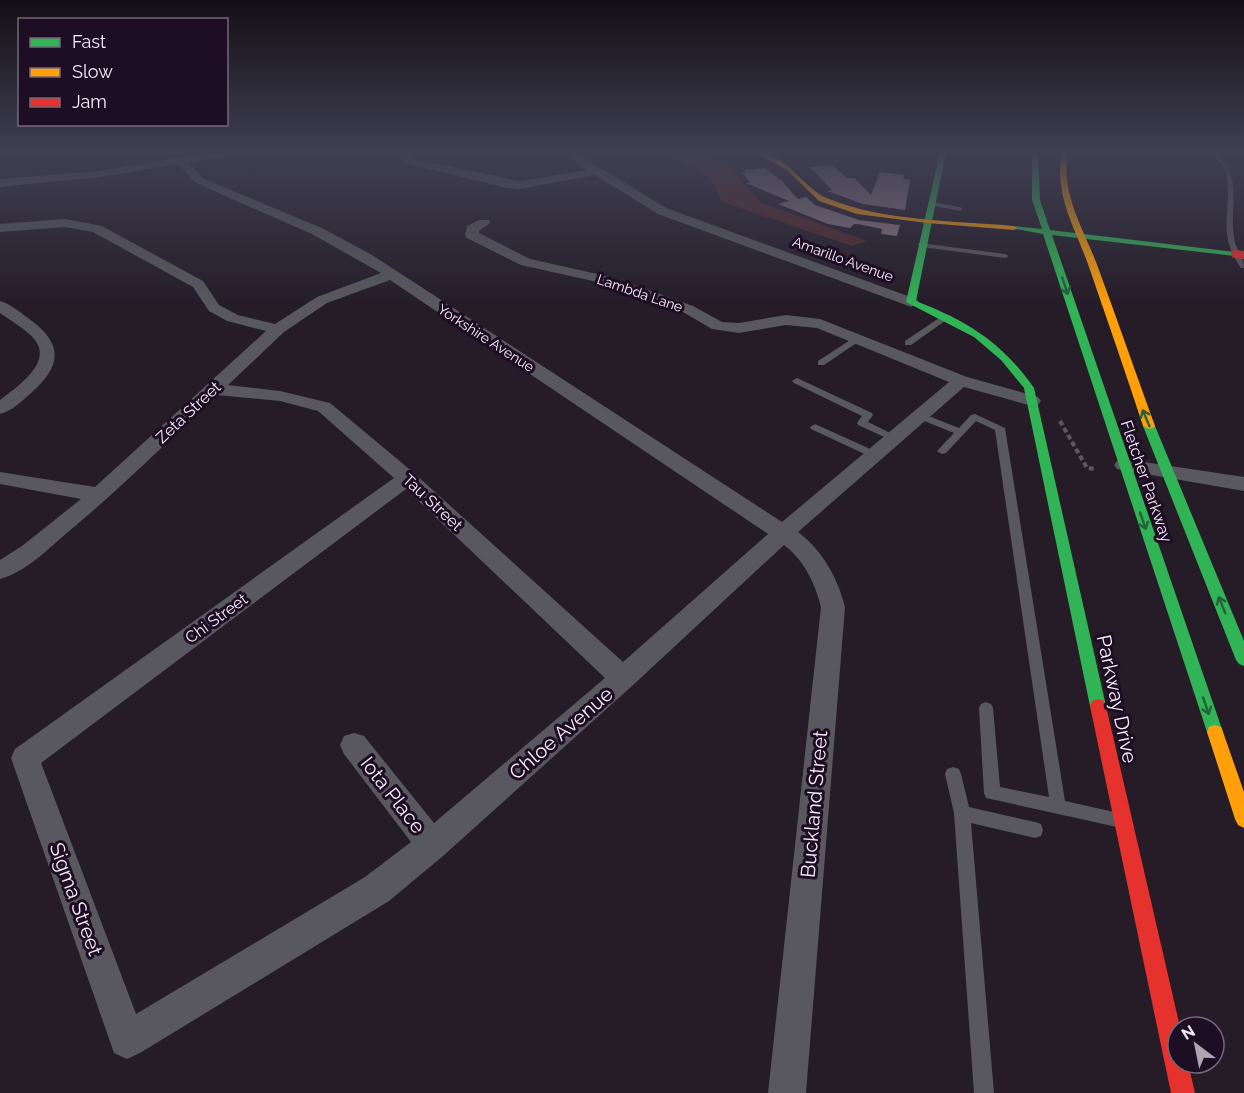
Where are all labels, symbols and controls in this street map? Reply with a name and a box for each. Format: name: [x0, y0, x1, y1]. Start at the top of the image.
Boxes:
legend: [18, 18, 228, 126]
text: Fast: [72, 31, 106, 52]
text: Slow: [72, 61, 113, 82]
text: Jam: [72, 91, 107, 112]
street label: Amarillo Avenue: [790, 233, 896, 285]
street label: Lambda Lane: [595, 271, 685, 315]
one-way arrow: [1060, 276, 1071, 295]
street label: Yorkshire Avenue: [435, 301, 537, 375]
street label: Zeta Street: [152, 377, 225, 447]
one-way arrow: [1140, 410, 1151, 428]
street label: Fletcher Parkway: [1117, 418, 1176, 545]
street label: Tau Street: [399, 470, 467, 535]
one-way arrow: [1138, 511, 1149, 530]
street label: Chi Street: [181, 589, 252, 647]
one-way arrow: [1216, 597, 1227, 615]
street label: Parkway Drive: [1092, 633, 1142, 766]
street label: Chloe Avenue: [504, 681, 618, 784]
one-way arrow: [1201, 696, 1212, 714]
street label: Buckland Street: [796, 729, 832, 879]
street label: Iota Place: [356, 752, 431, 838]
street label: Sigma Street: [44, 839, 108, 959]
north arrow: [1166, 1015, 1226, 1075]
text: N: [1178, 1021, 1199, 1044]

